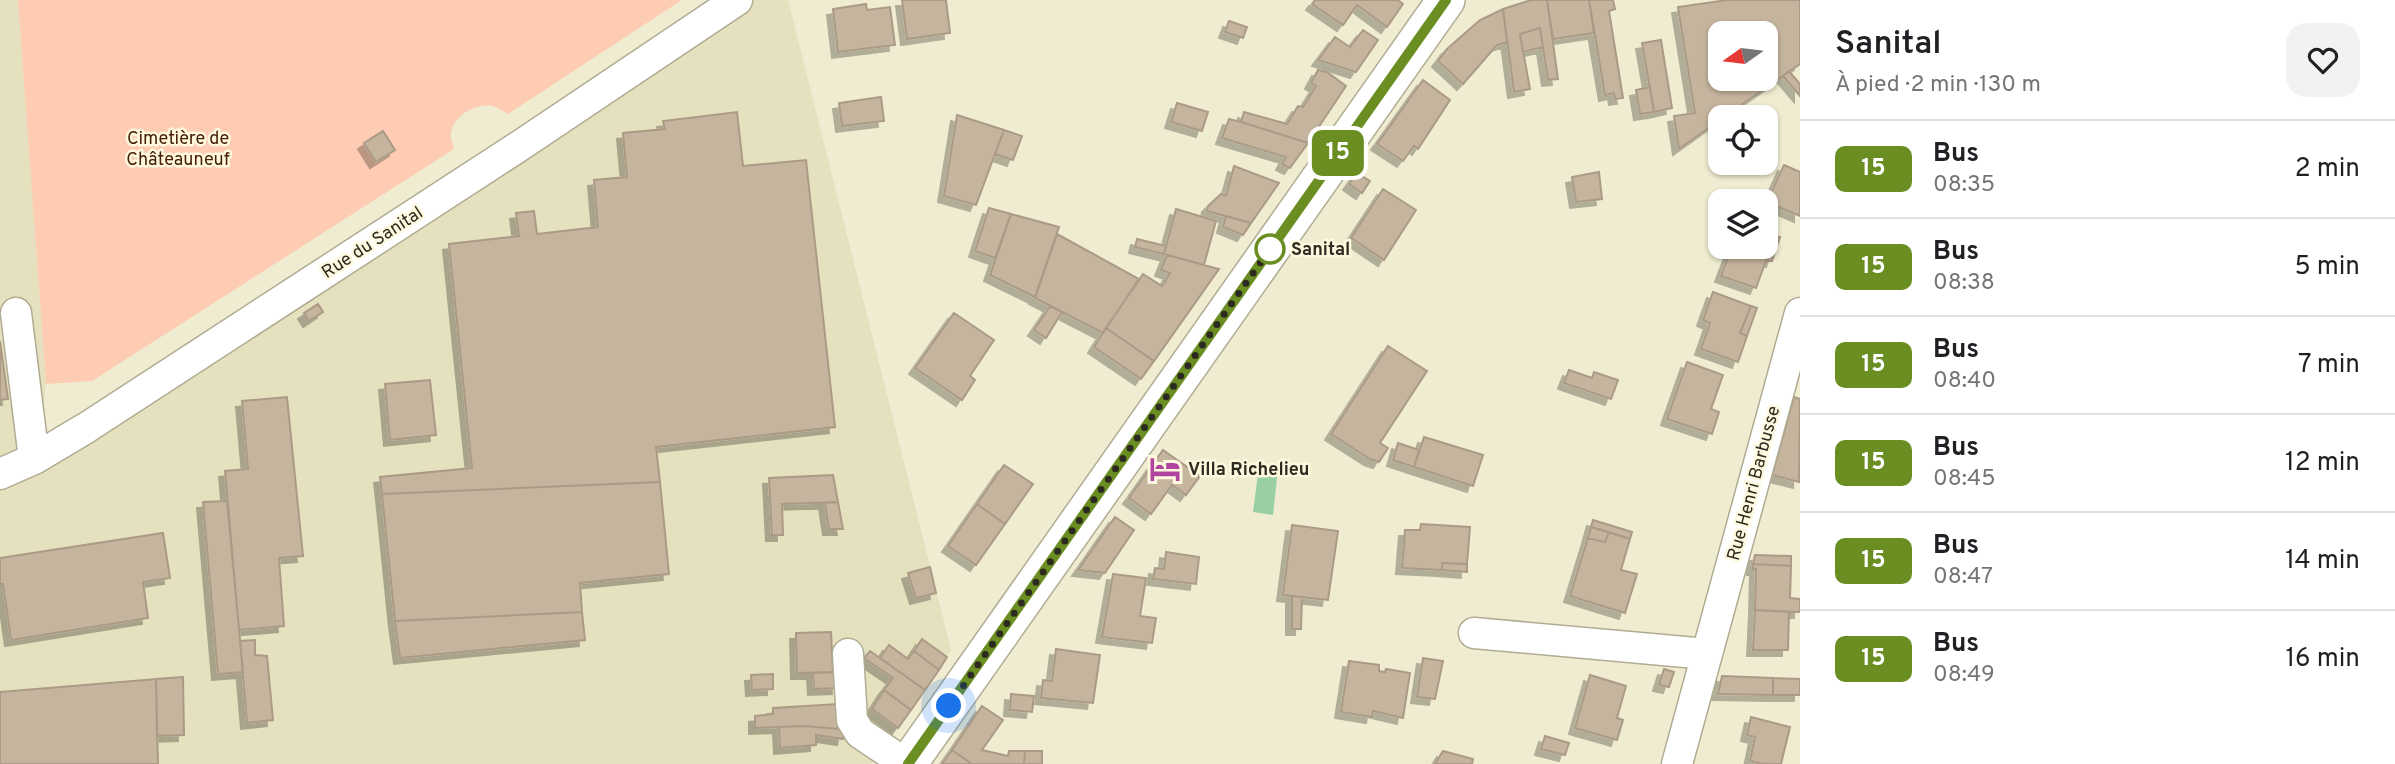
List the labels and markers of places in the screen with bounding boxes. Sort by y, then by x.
marker: Sanital [1255,234,1285,264]
place label: Sanital [1291,239,1350,262]
hotel icon: Villa Richelieu [1148,452,1182,486]
place label: Villa Richelieu [1188,459,1309,482]

